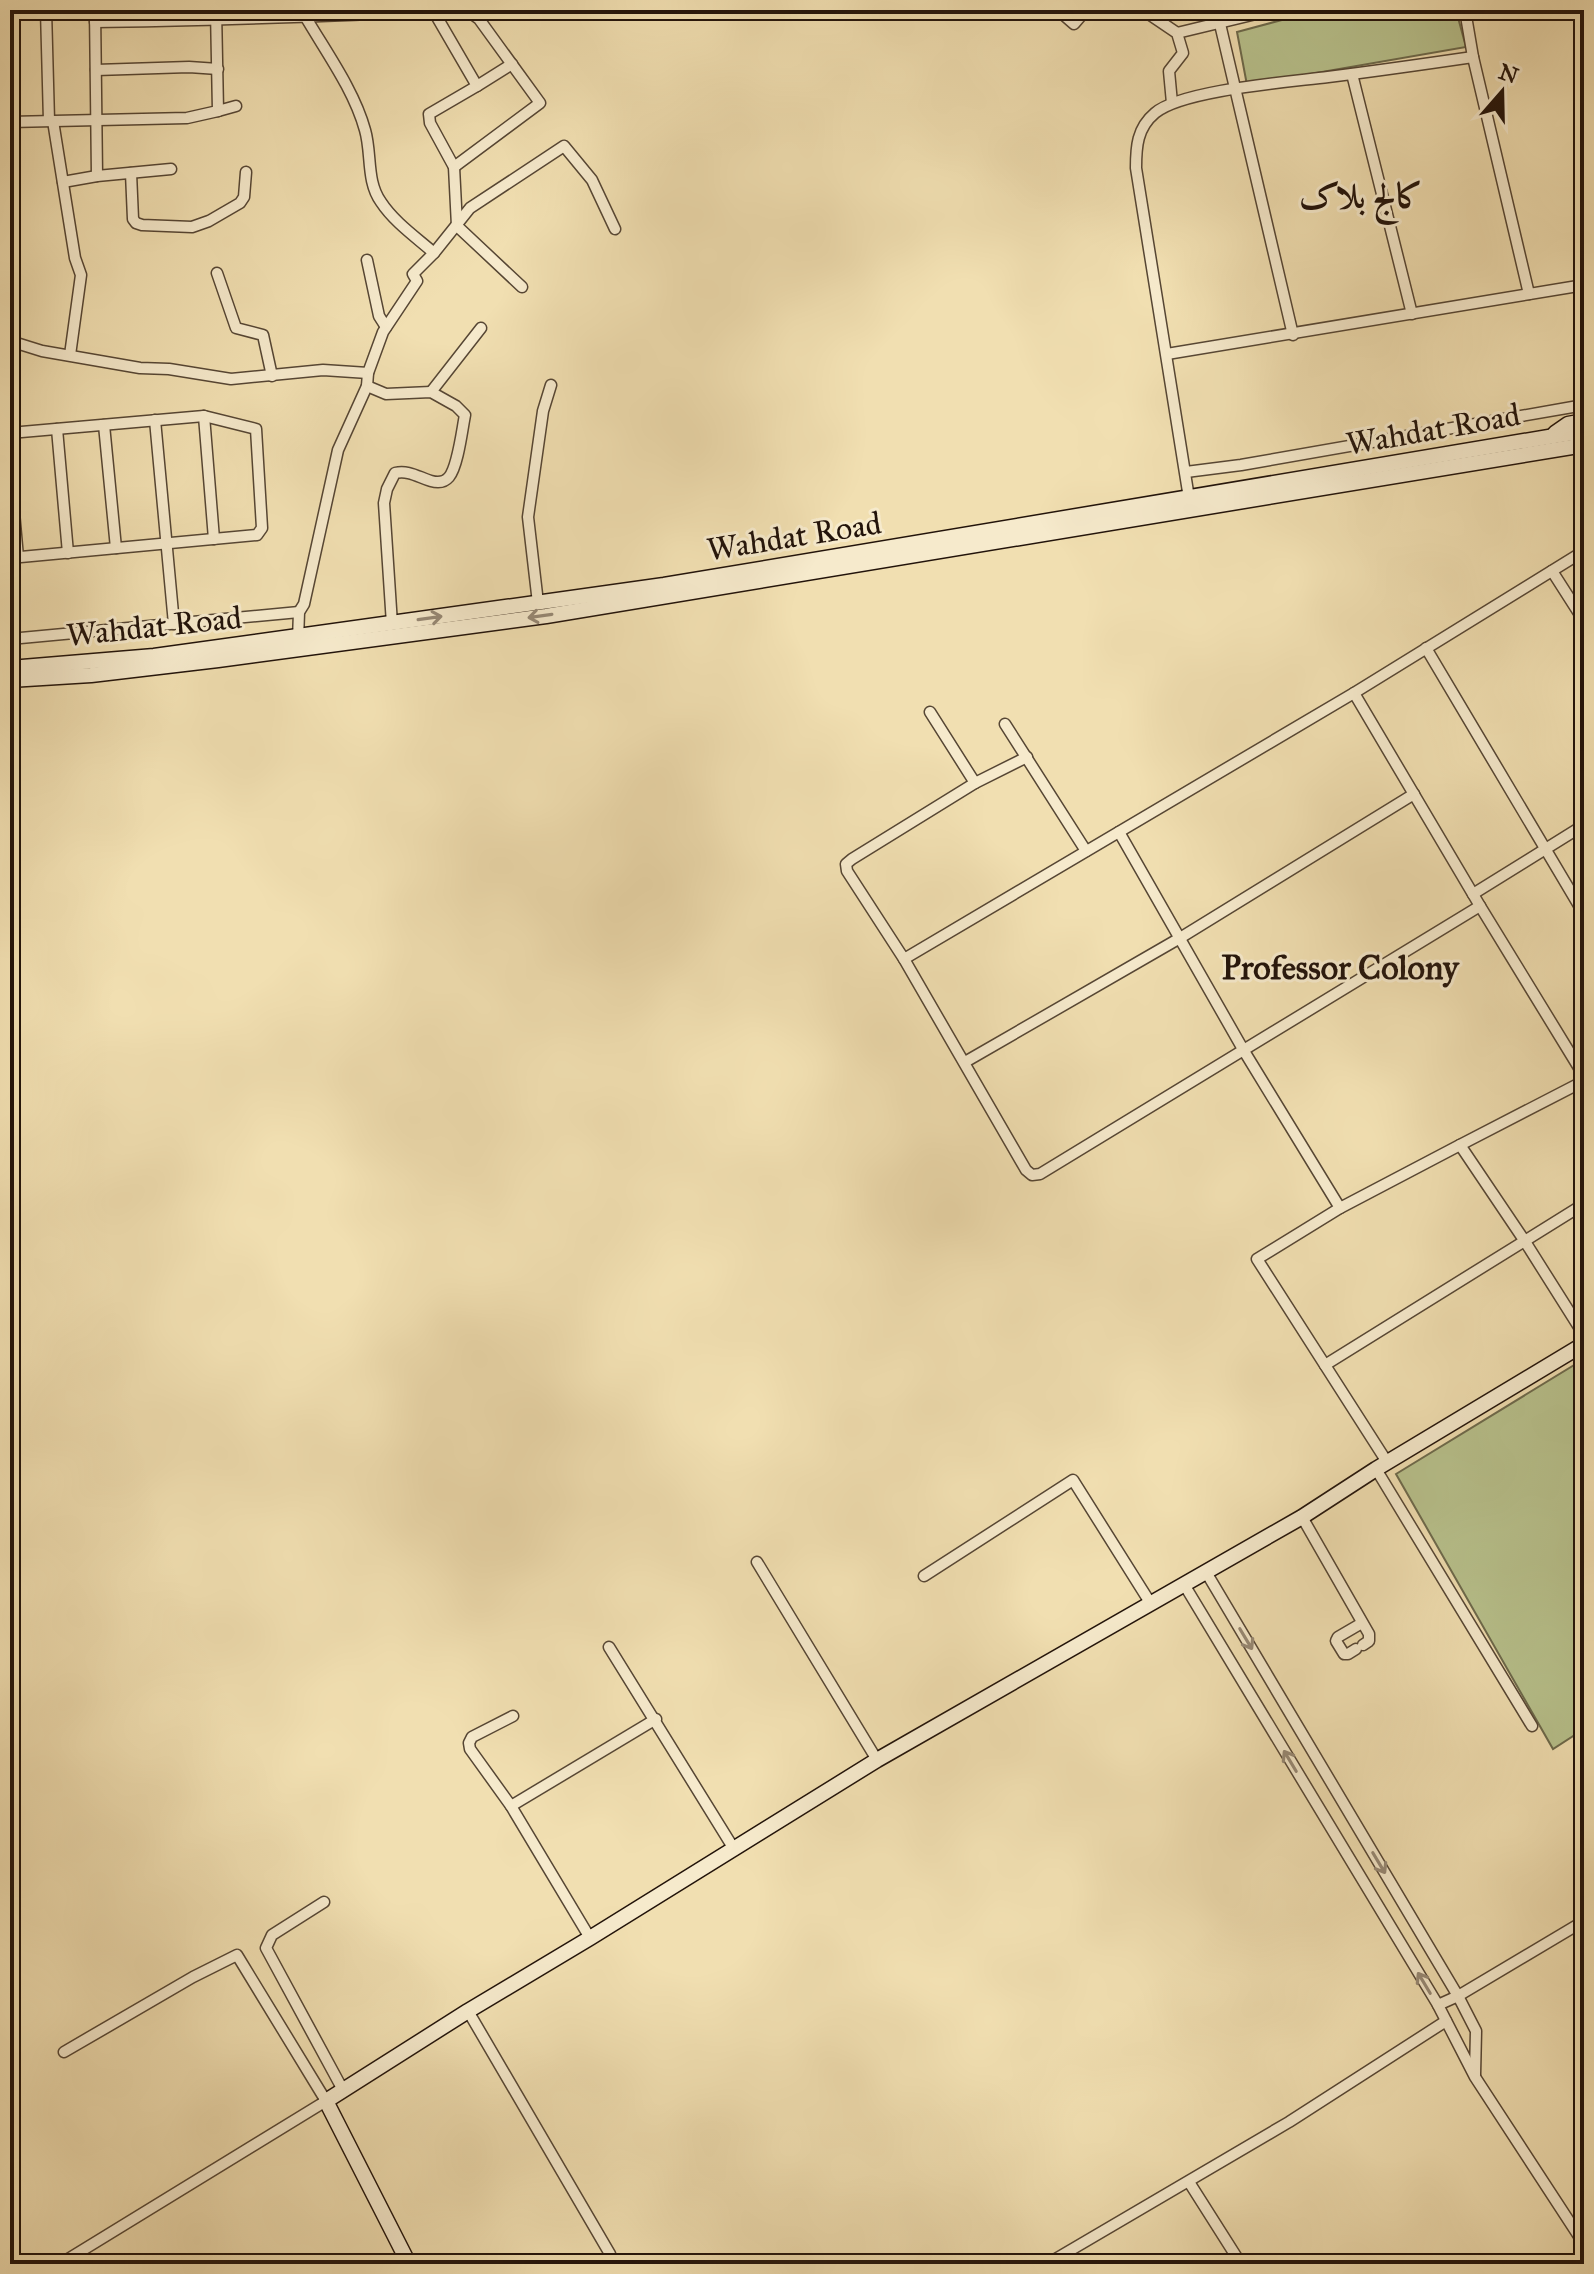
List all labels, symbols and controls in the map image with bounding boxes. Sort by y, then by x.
north arrow [1462,52,1542,132]
text: N [1495,58,1522,90]
district label: کالج بلاک [1299,175,1423,225]
street label: Wahdat Road [1343,395,1523,464]
street label: Wahdat Road [704,503,884,570]
street label: Wahdat Road [64,598,244,655]
one-way arrow [528,609,553,624]
one-way arrow [416,610,443,625]
district label: Professor Colony [1221,947,1460,988]
one-way arrow [1238,1627,1254,1650]
one-way arrow [1282,1750,1298,1773]
one-way arrow [1371,1851,1387,1874]
one-way arrow [1416,1972,1432,1995]

